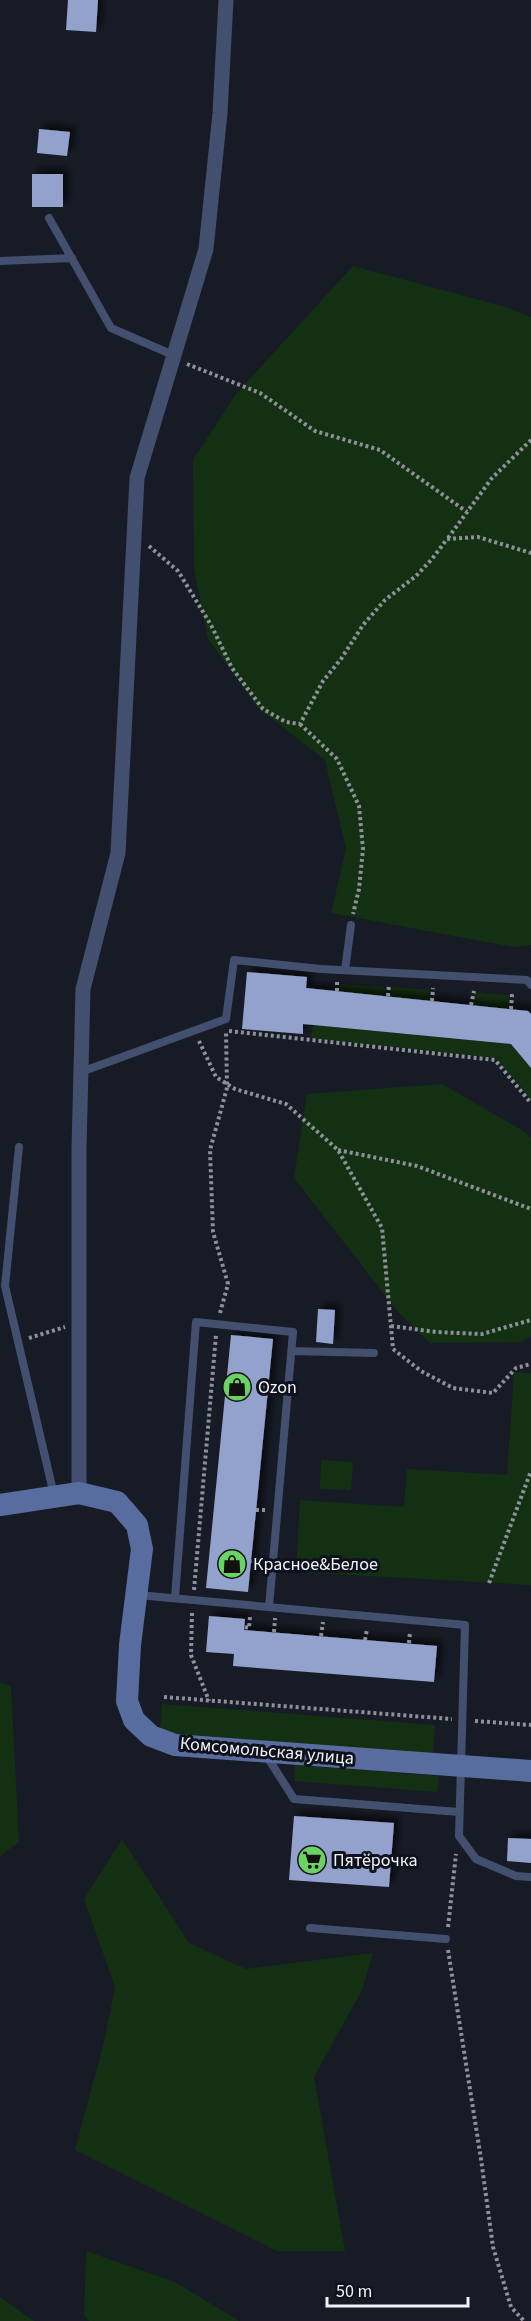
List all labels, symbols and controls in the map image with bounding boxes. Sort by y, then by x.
shop icon: Ozon [221,1371,253,1403]
place label: Ozon [258,1375,297,1400]
shop icon: Красное&Белое [216,1548,248,1580]
place label: Красное&Белое [253,1552,378,1577]
street label: Комсомольская улица [179,1731,355,1771]
supermarket icon: Пятёрочка [296,1844,328,1876]
place label: Пятёрочка [333,1848,418,1873]
scale bar [327,2270,468,2308]
text: 50 m [336,2279,372,2304]

